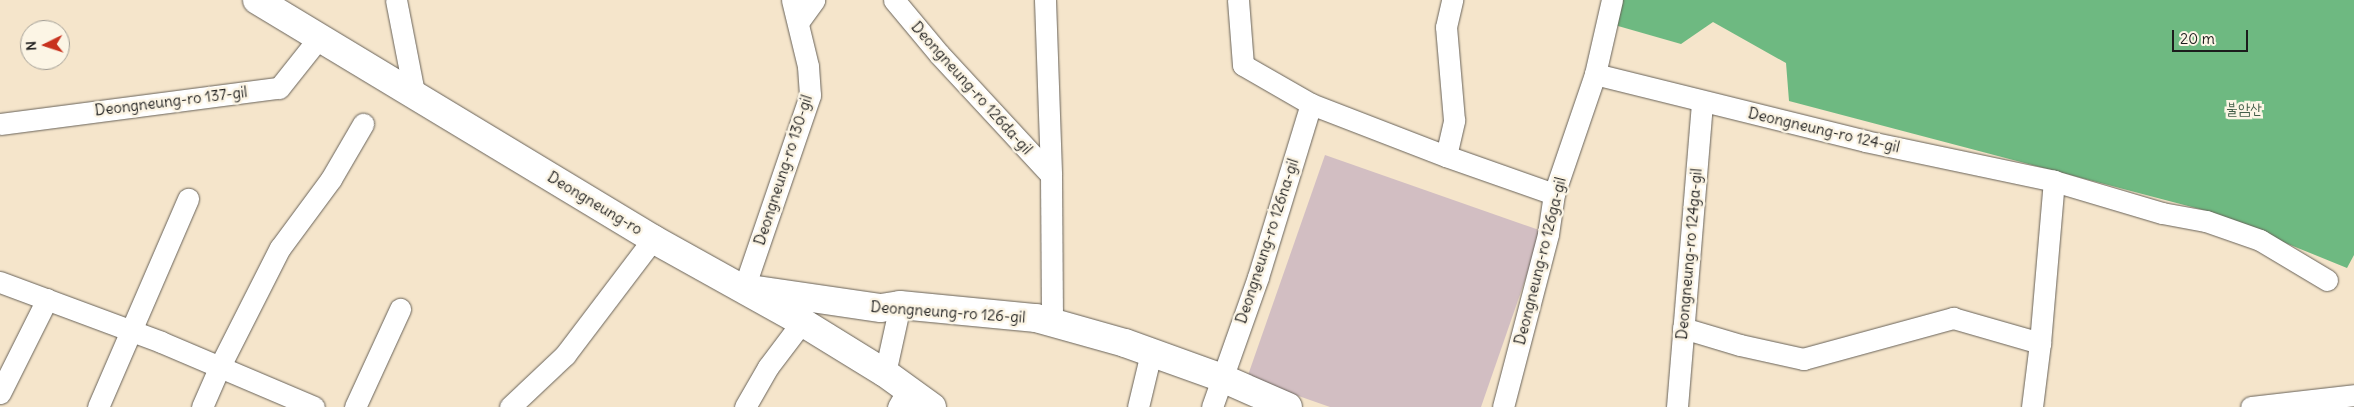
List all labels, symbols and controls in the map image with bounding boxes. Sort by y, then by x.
street label: Deongneung-ro 126da-gil [908,18,1036,158]
north arrow [20,20,70,70]
scale bar [2174,20,2250,52]
text: 20 m [2180,29,2215,48]
text: N [22,41,40,51]
street label: Deongneung-ro 137-gil [94,83,248,119]
street label: Deongneung-ro 130-gil [750,93,816,247]
park label: 불암산 [2226,100,2262,118]
street label: Deongneung-ro 124-gil [1746,104,1902,156]
street label: Deongneung-ro 126na-gil [1232,156,1302,326]
street label: Deongneung-ro [544,168,646,238]
street label: Deongneung-ro 124ga-gil [1673,168,1705,340]
street label: Deongneung-ro 126ga-gil [1510,175,1570,347]
street label: Deongneung-ro 126-gil [870,298,1026,326]

